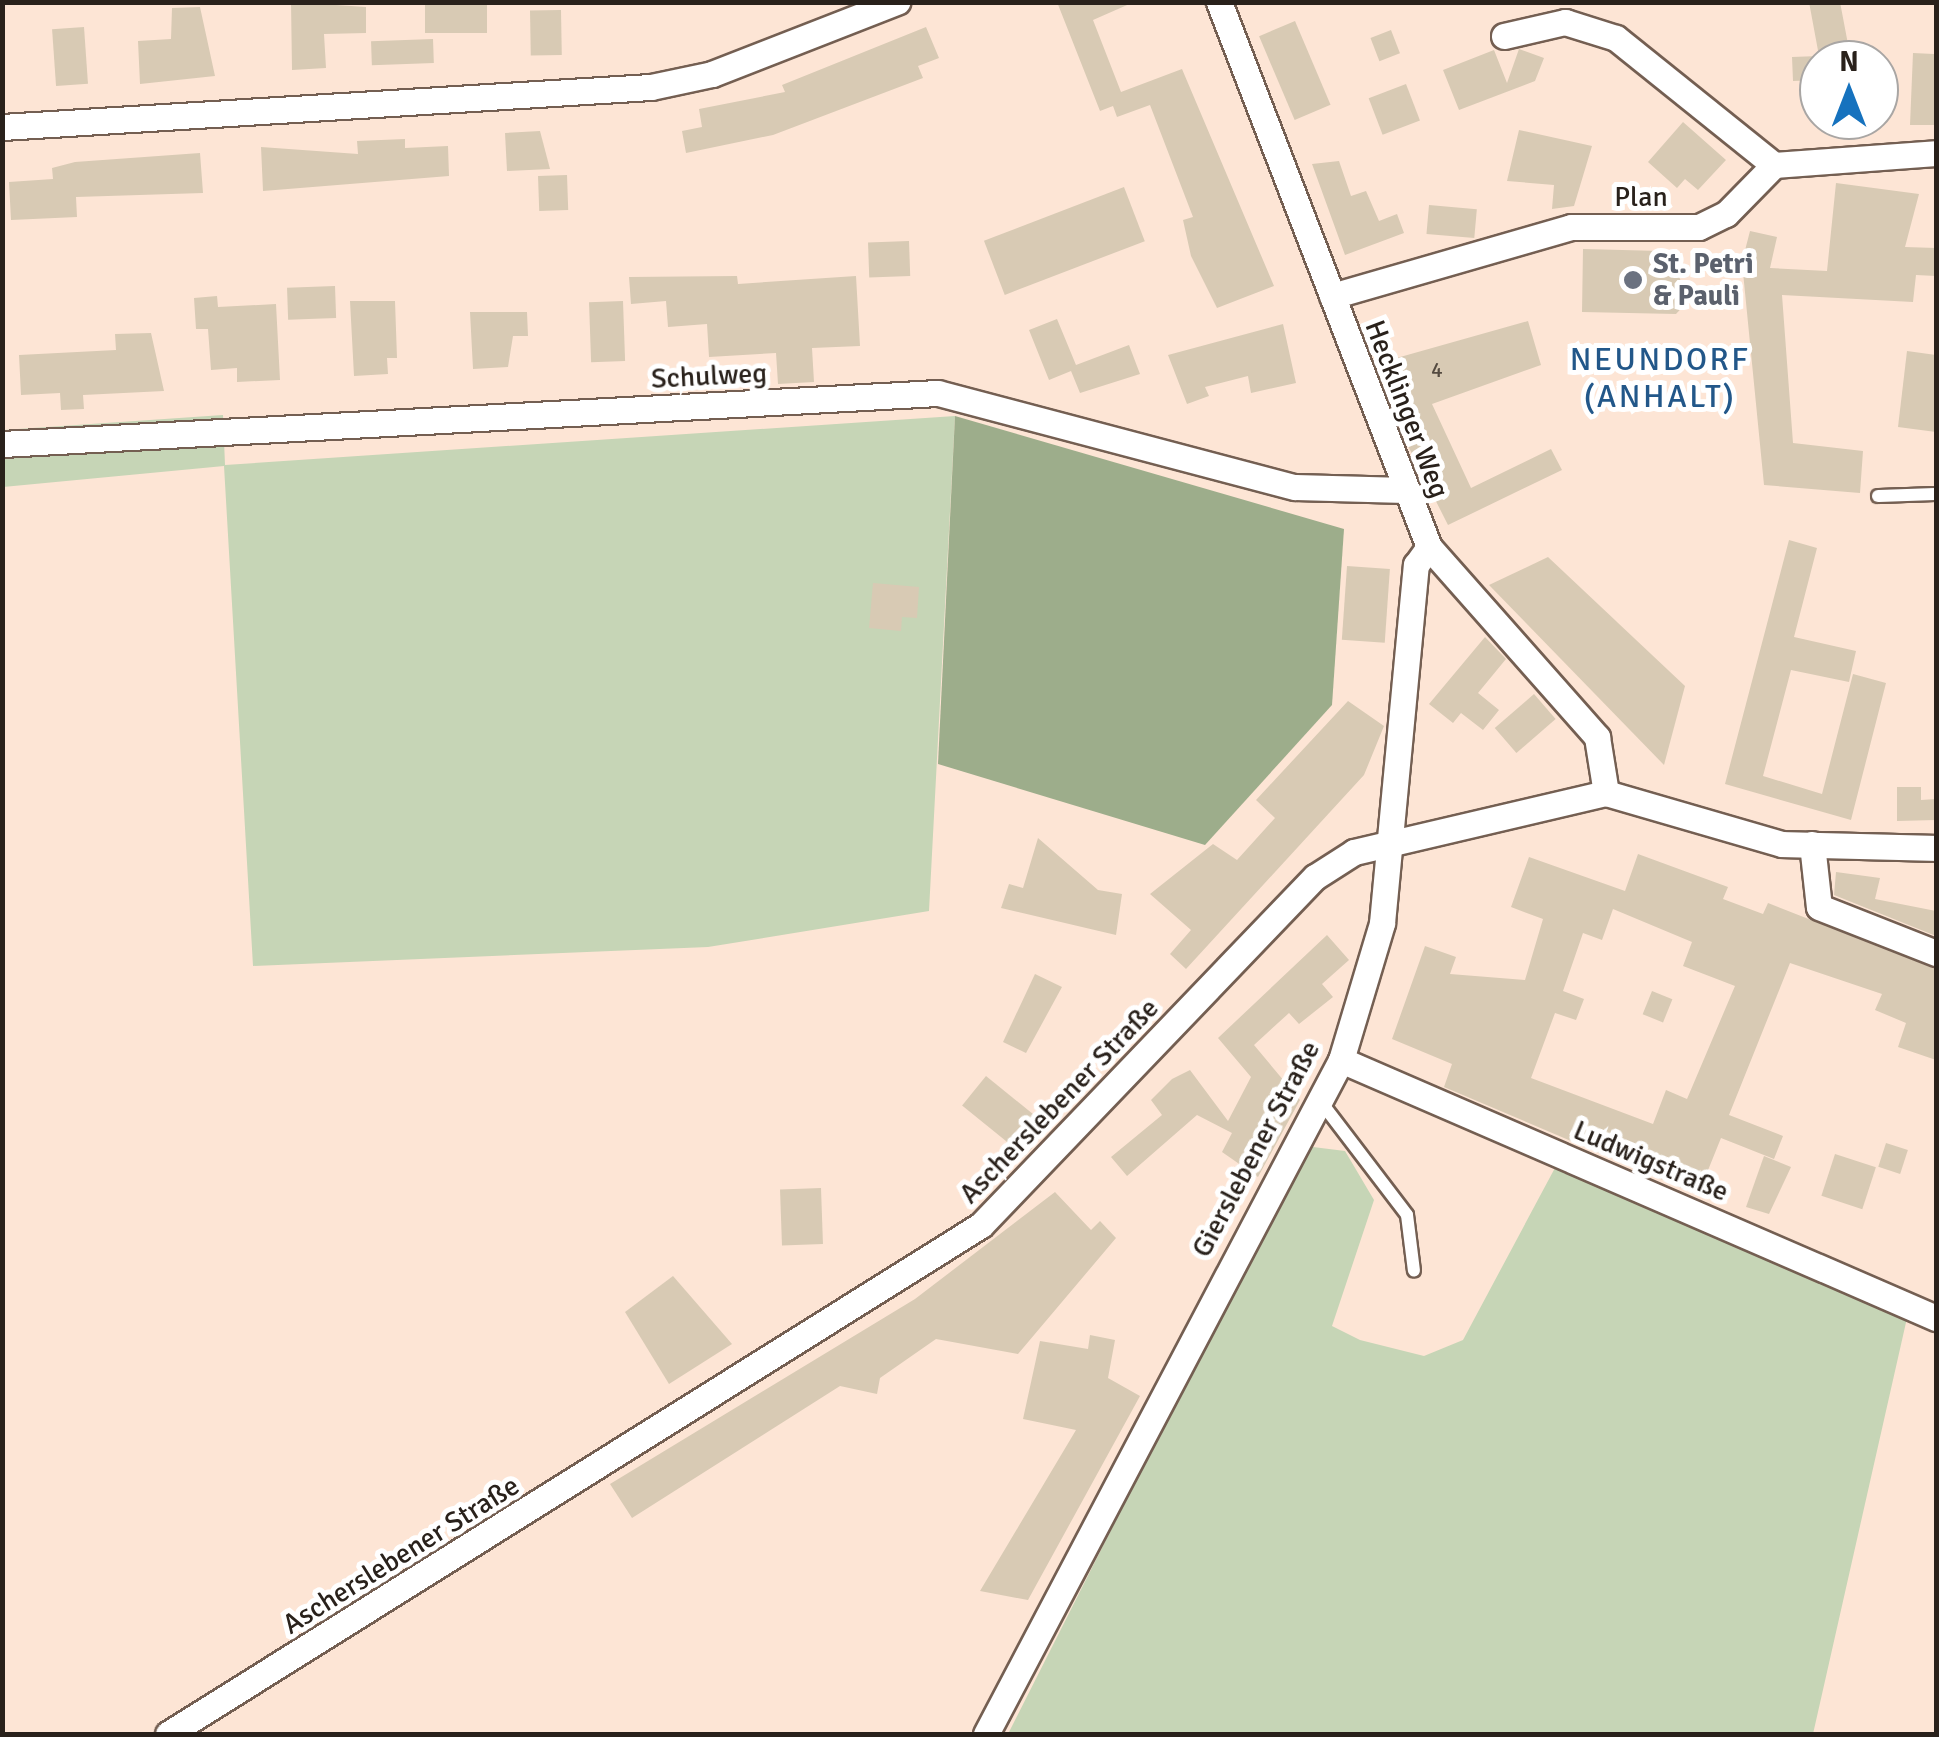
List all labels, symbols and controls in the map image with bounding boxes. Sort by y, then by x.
north arrow [1799,40,1899,140]
text: N [1839,45,1859,79]
street label: Plan [1614,180,1668,214]
place label: St. Petri & Pauli [1653,247,1754,313]
marker: St. Petri & Pauli [1622,269,1644,291]
street label: Hecklinger Weg [1358,315,1456,503]
district label: NEUNDORF (ANHALT) [1570,342,1750,417]
street label: Schulweg [650,356,768,396]
house number: 4 [1431,357,1443,383]
street label: Ascherslebener Straße [952,991,1166,1211]
street label: Gierslebener Straße [1185,1035,1327,1263]
street label: Ludwigstraße [1569,1113,1733,1209]
street label: Ascherslebener Straße [277,1469,525,1641]

